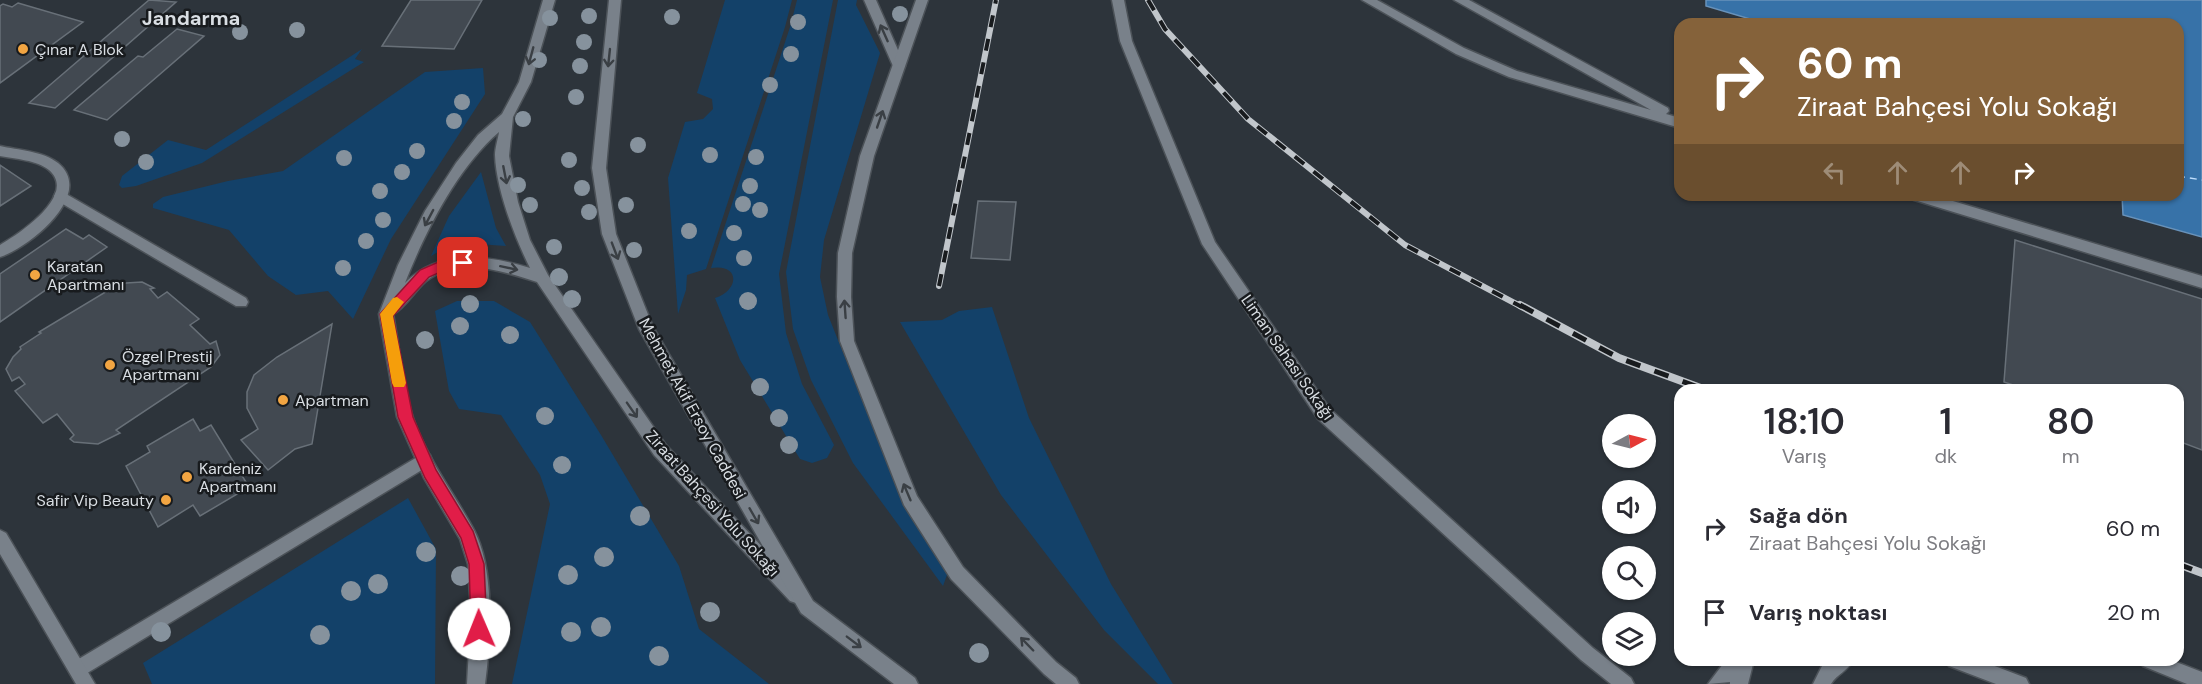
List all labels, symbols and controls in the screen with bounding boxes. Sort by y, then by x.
district label: Jandarma [142,5,240,31]
one-way arrow [877,25,889,43]
text: 60 m [1797,36,1903,91]
place label: Çınar A Blok [35,39,124,60]
marker: Çınar A Blok [16,42,30,56]
icon: right [1698,42,1776,120]
one-way arrow [525,46,537,65]
one-way arrow [603,48,614,68]
text: Ziraat Bahçesi Yolu Sokağı [1797,89,2117,124]
one-way arrow [876,110,887,129]
icon: left [1818,156,1851,189]
icon: ahead [1881,156,1914,189]
icon: ahead [1944,156,1977,189]
icon: right [2007,156,2040,189]
one-way arrow [500,165,511,184]
one-way arrow [423,209,435,226]
pin [437,237,488,288]
one-way arrow [611,241,622,260]
icon: arrive [446,246,479,279]
place label: Karatan Apartmanı [47,256,124,295]
one-way arrow [499,263,518,274]
marker: Karatan Apartmanı [28,268,42,282]
street label: Liman Sahası Sokağı [1237,291,1339,424]
one-way arrow [839,300,850,319]
street label: Mehmet Akif Ersoy Caddesi [634,314,751,502]
place label: Özgel Prestij Apartmanı [122,346,213,385]
marker: Özgel Prestij Apartmanı [103,358,117,372]
place label: Apartman [295,390,369,411]
marker: Apartman [276,393,290,407]
text: 18:10 [1764,398,1845,445]
text: 1 [1940,398,1952,445]
text: 80 [2047,398,2094,445]
one-way arrow [626,402,639,419]
north arrow [1602,414,1656,468]
map controls [1602,414,1656,666]
street label: Ziraat Bahçesi Yolu Sokağı [641,426,784,581]
text: Varış [1782,443,1827,469]
text: dk [1935,443,1957,469]
text: m [2062,443,2079,469]
place label: Kardeniz Apartmanı [199,458,276,497]
marker: Kardeniz Apartmanı [180,470,194,484]
button: sound [1602,480,1656,534]
one-way arrow [901,484,912,502]
place label: Safir Vip Beauty [37,490,154,511]
marker: Safir Vip Beauty [159,493,173,507]
text: Sağa dön [1749,501,1848,530]
one-way arrow [748,507,760,524]
icon: right [1698,512,1731,545]
text: 60 m [2106,514,2160,543]
text: Ziraat Bahçesi Yolu Sokağı [1749,530,1986,556]
button: search [1602,546,1656,600]
icon: arrive [1698,596,1731,629]
position arrow [447,597,511,661]
text: Varış noktası [1749,598,1887,627]
text: 20 m [2107,598,2160,627]
button: layers [1602,612,1656,666]
one-way arrow [845,636,861,649]
one-way arrow [1021,637,1035,652]

